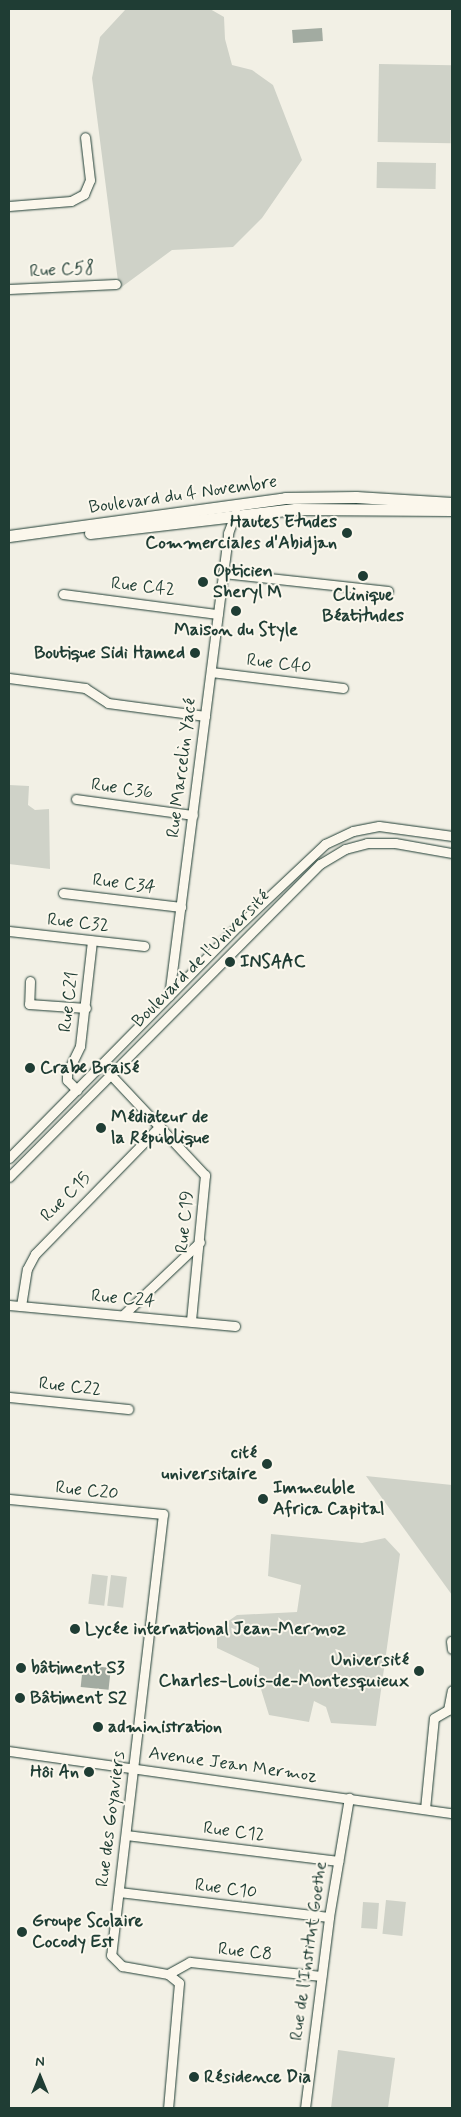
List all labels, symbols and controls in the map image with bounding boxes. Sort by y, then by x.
street label: Rue C58 [29,258,95,282]
street label: Boulevard du 4 Novembre [88,471,278,519]
place label: Hautes Etudes Commerciales d'Abidjan [146,512,337,554]
marker: Hautes Etudes Commerciales d'Abidjan [341,527,353,539]
place label: Opticien Sheryl M [213,561,283,604]
marker: Clinique Béatitudes [356,569,370,583]
street label: Rue C42 [110,573,176,601]
marker: Opticien Sheryl M [197,576,209,588]
place label: Clinique Béatitudes [322,585,404,628]
marker: Maison du Style [230,605,242,617]
place label: Maison du Style [175,619,297,641]
place label: Boutique Sidi Hamed [30,642,185,664]
marker: Boutique Sidi Hamed [189,647,201,659]
street label: Rue C40 [245,649,313,679]
street label: Rue Marcelin Yacé [163,697,201,839]
street label: Rue C36 [90,774,154,804]
street label: Rue C34 [91,869,157,899]
street label: Boulevard de l'Université [128,886,274,1032]
street label: Rue C32 [46,909,110,937]
place label: INSAAC [240,951,305,973]
marker: INSAAC [224,956,236,968]
street label: Rue C21 [55,970,83,1034]
place label: Crabe Braisé [40,1057,139,1079]
marker: Crabe Braisé [24,1062,36,1074]
place label: Médiateur de la République [111,1107,210,1150]
marker: Médiateur de la République [95,1122,107,1134]
street label: Rue C15 [36,1167,96,1227]
street label: Rue C19 [171,1190,199,1254]
street label: Rue C24 [90,1285,156,1313]
street label: Rue C22 [38,1373,102,1401]
place label: cité universitaire [161,1443,257,1486]
marker: cité universitaire [261,1458,273,1470]
street label: Rue C20 [54,1477,120,1505]
place label: Immeuble Africa Capital [273,1478,384,1520]
marker: Immeuble Africa Capital [257,1493,269,1505]
place label: Lycée international Jean-Mermoz [85,1618,349,1640]
marker: Lycée international Jean-Mermoz [69,1623,81,1635]
place label: Université Charles-Louis-de-Montesquieux [158,1650,409,1692]
place label: bâtiment S3 [31,1657,125,1679]
marker: bâtiment S3 [15,1662,27,1674]
marker: Université Charles-Louis-de-Montesquieux [413,1665,425,1677]
place label: Bâtiment S2 [30,1687,127,1709]
marker: Bâtiment S2 [14,1692,26,1704]
place label: administration [108,1716,222,1738]
marker: administration [92,1721,104,1733]
street label: Avenue Jean Mermoz [146,1742,320,1788]
street label: Rue des Goyaviers [92,1751,130,1887]
place label: Hôi An [30,1761,79,1783]
marker: Hôi An [83,1766,95,1778]
street label: Rue C12 [202,1818,266,1846]
street label: Rue de l'Institut Goethe [286,1860,332,2042]
street label: Rue C10 [194,1874,258,1904]
place label: Groupe Scolaire Cocody Est [32,1911,145,1954]
marker: Groupe Scolaire Cocody Est [16,1926,28,1938]
street label: Rue C8 [217,1938,273,1966]
north arrow [15,2052,65,2102]
text: N [35,2053,45,2071]
place label: Résidence Dia [204,2066,312,2088]
marker: Résidence Dia [188,2071,200,2083]

